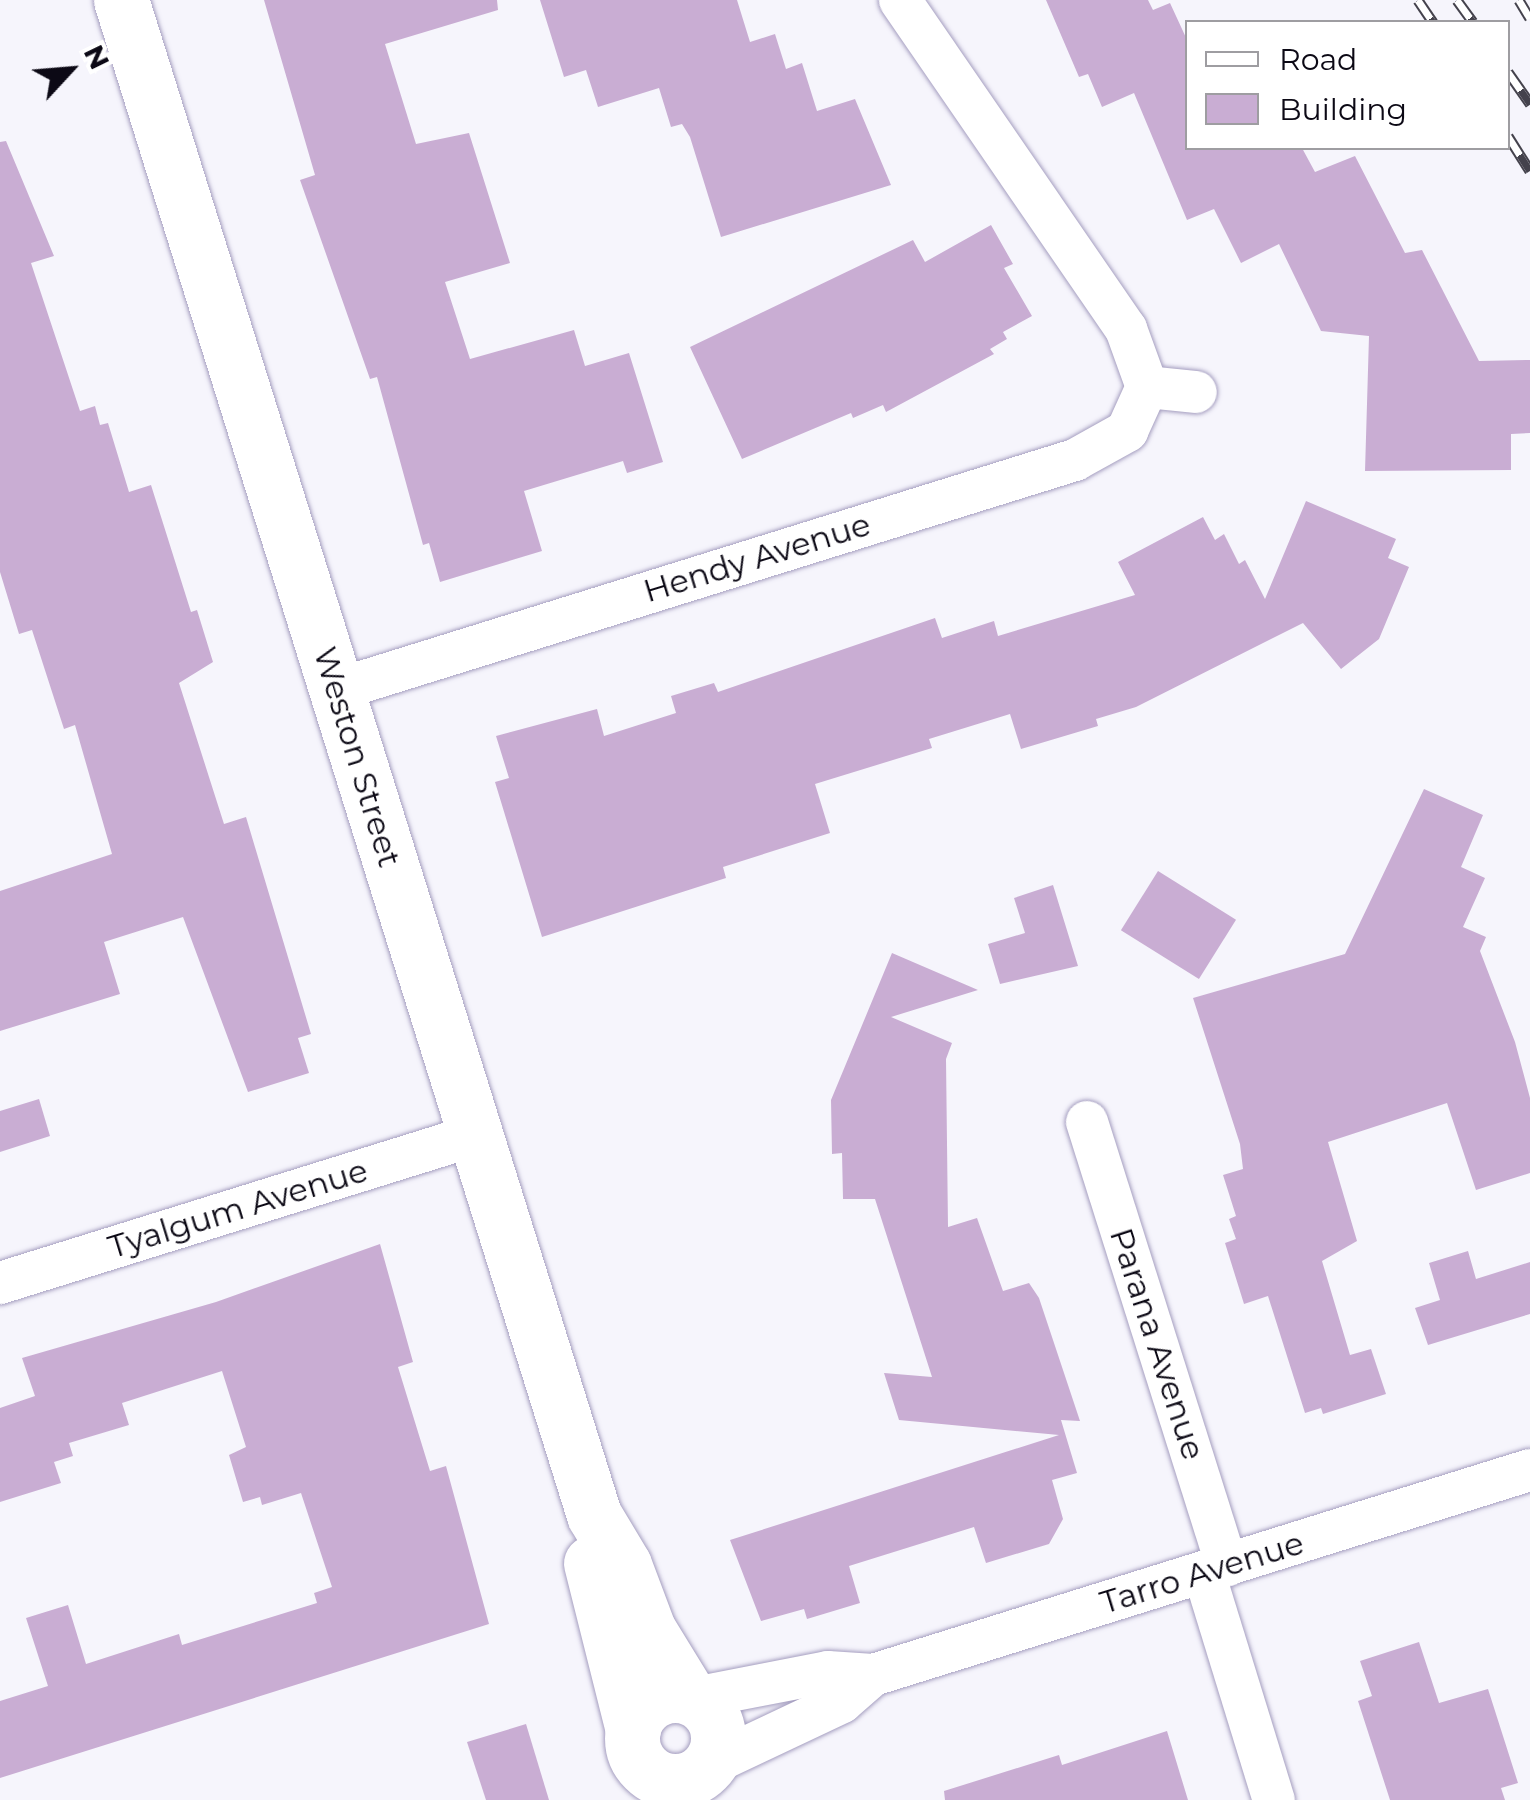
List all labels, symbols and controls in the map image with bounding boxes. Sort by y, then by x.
north arrow [20,20,120,120]
legend [1185,20,1510,150]
text: N [77,39,117,74]
text: Road [1279,41,1357,78]
text: Building [1279,91,1407,128]
street label: Hendy Avenue [639,505,875,611]
street label: Weston Street [305,642,409,872]
street label: Tyalgum Avenue [104,1151,372,1267]
street label: Parana Avenue [1101,1223,1213,1465]
street label: Tarro Avenue [1096,1524,1308,1622]

